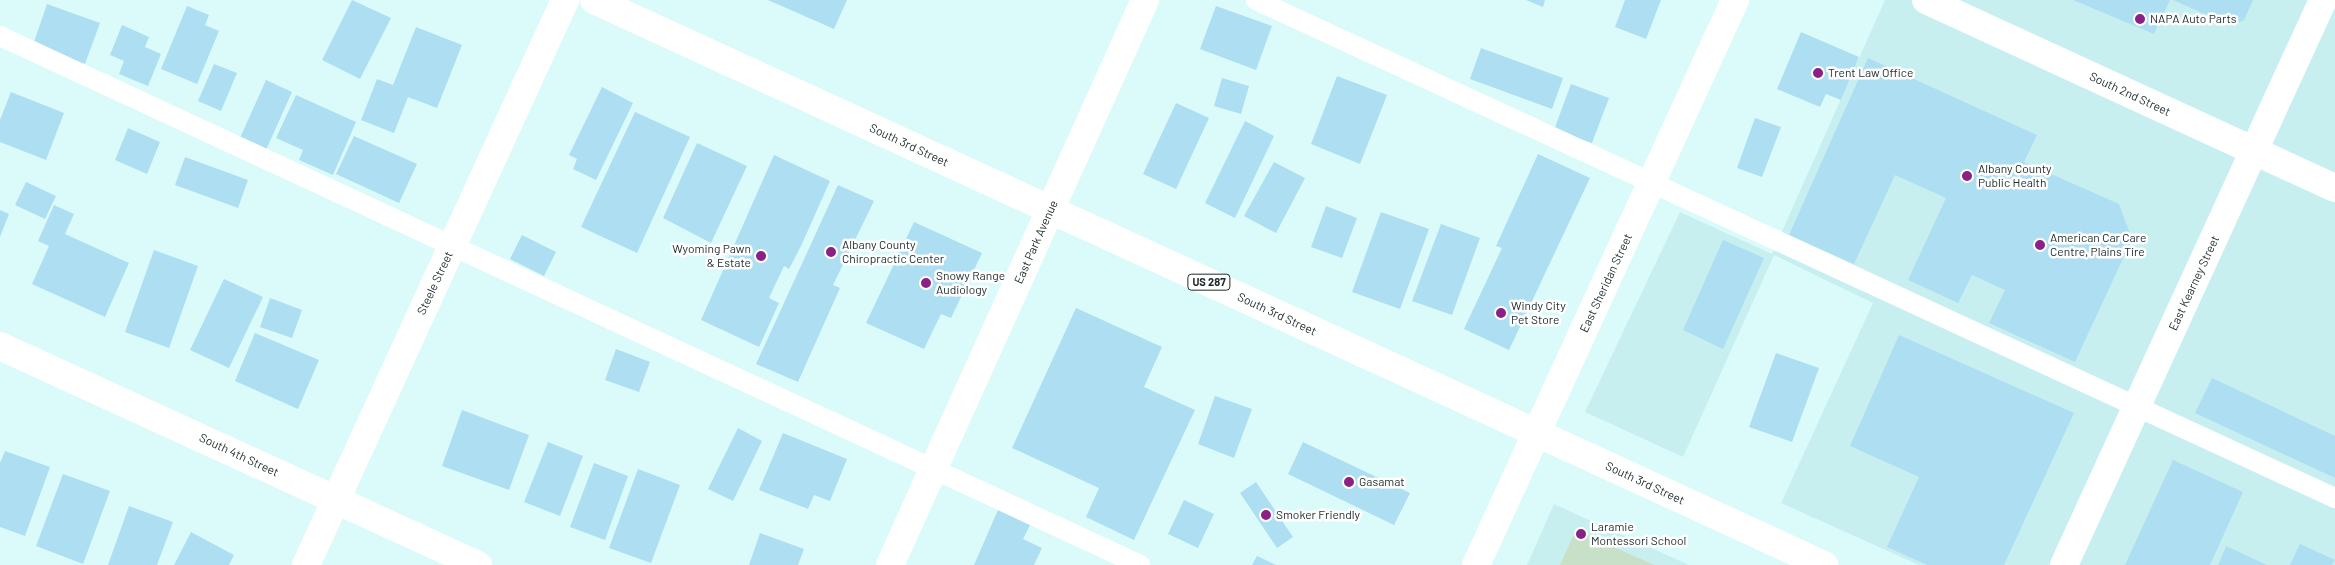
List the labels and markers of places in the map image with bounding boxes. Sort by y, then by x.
place label: NAPA Auto Parts [2150,12,2237,26]
marker: NAPA Auto Parts [2134,13,2146,25]
place label: Trent Law Office [1828,66,1913,80]
marker: Trent Law Office [1812,67,1824,79]
place label: Albany County Public Health [1978,162,2052,190]
marker: Albany County Public Health [1960,169,1974,183]
place label: American Car Care Centre, Plains Tire [2050,231,2146,259]
place label: Albany County Chiropractic Center [842,238,944,266]
marker: American Car Care Centre, Plains Tire [2034,239,2046,251]
place label: Wyoming Pawn & Estate [672,242,751,270]
marker: Albany County Chiropractic Center [824,245,838,259]
marker: Wyoming Pawn & Estate [755,250,767,262]
place label: Snowy Range Audiology [936,269,1005,297]
marker: Snowy Range Audiology [920,277,932,289]
place label: Windy City Pet Store [1511,299,1566,327]
marker: Windy City Pet Store [1495,307,1507,319]
place label: Gasamat [1359,475,1405,489]
marker: Gasamat [1343,476,1355,488]
place label: Smoker Friendly [1276,508,1360,522]
marker: Smoker Friendly [1260,509,1272,521]
place label: Laramie Montessori School [1591,520,1686,548]
marker: Laramie Montessori School [1575,528,1587,540]

